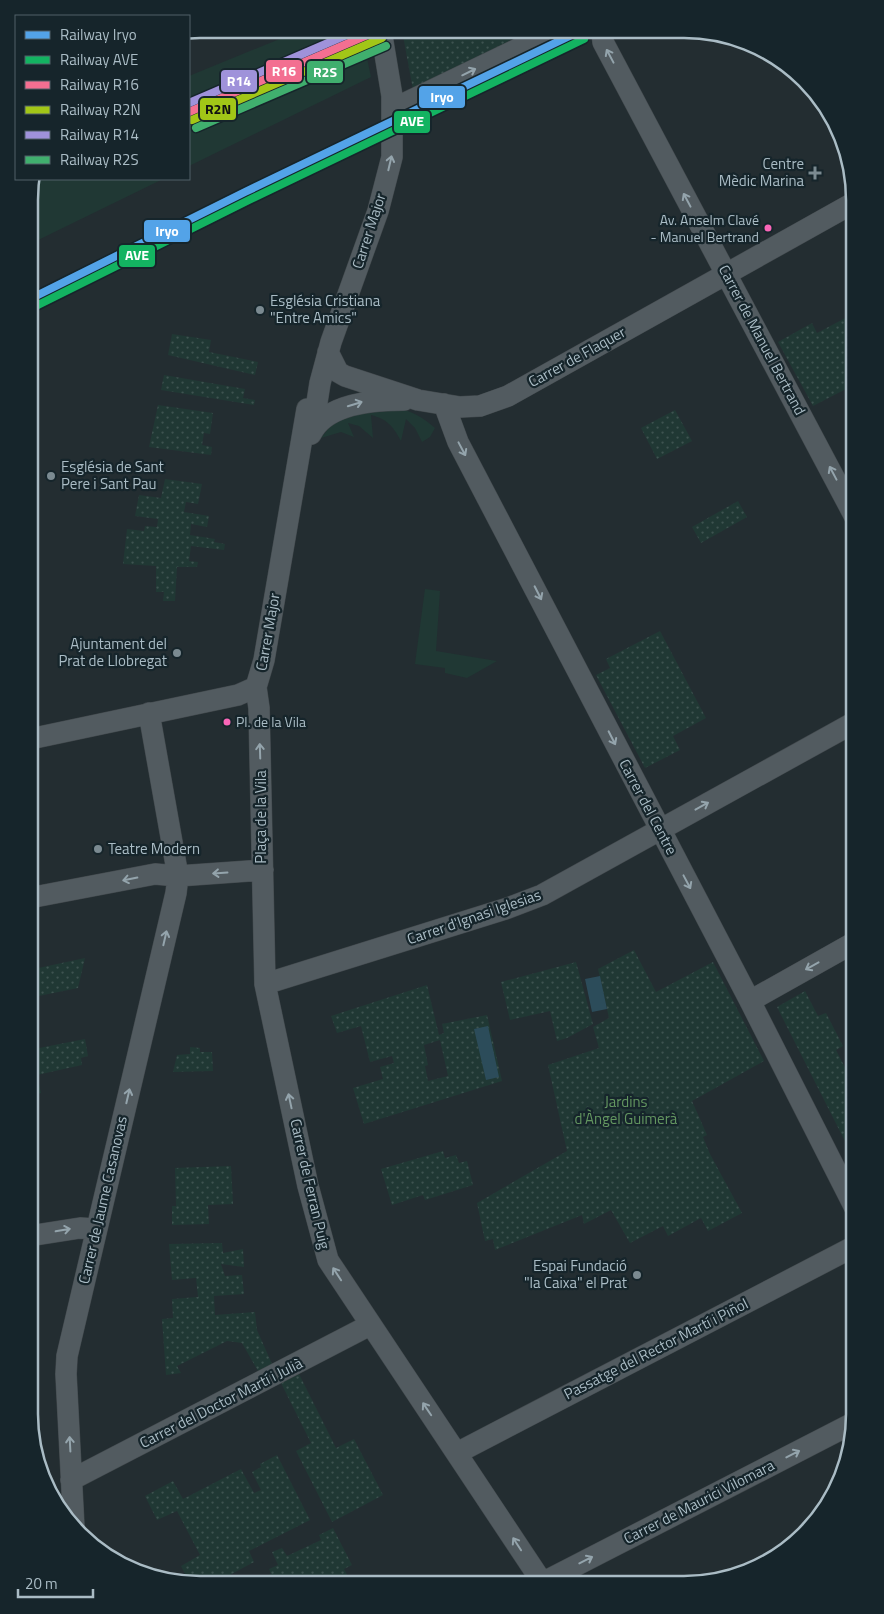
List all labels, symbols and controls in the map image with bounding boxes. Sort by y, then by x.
legend [15,15,190,180]
text: Railway Iryo [60,23,137,46]
text: Railway AVE [60,48,138,71]
one-way arrow [605,49,615,64]
line badge: R16 [265,59,303,83]
text: R16 [272,60,296,81]
line badge: R2S [306,60,344,84]
text: R2S [313,61,337,82]
one-way arrow [461,67,476,77]
line badge: R14 [220,69,258,93]
text: R14 [227,70,251,91]
text: Railway R16 [60,73,139,96]
line badge: Iryo [418,85,466,109]
text: Iryo [430,86,454,107]
line badge: R2N [199,97,237,121]
text: Railway R2N [60,98,141,121]
text: R2N [205,98,231,119]
line badge: AVE [393,110,431,134]
text: AVE [400,110,424,131]
text: Railway R14 [60,123,139,146]
text: Railway R2S [60,148,139,171]
place label: Centre Mèdic Marina [719,152,804,192]
one-way arrow [386,156,395,172]
marker: Centre Mèdic Marina [808,166,822,180]
street label: Carrer Major [345,190,392,272]
one-way arrow [682,192,692,207]
place label: Av. Anselm Clavé - Manuel Bertrand [650,209,759,247]
line badge: Iryo [143,219,191,243]
text: Iryo [155,220,179,241]
marker: Av. Anselm Clavé - Manuel Bertrand [763,223,773,233]
line badge: AVE [118,244,156,268]
text: AVE [125,244,149,265]
street label: Carrer de Manuel Bertrand [713,261,812,419]
place label: Església Cristiana "Entre Amics" [270,289,381,329]
marker: Església Cristiana "Entre Amics" [254,304,266,316]
street label: Carrer de Flaquer [524,320,630,393]
one-way arrow [347,399,363,409]
one-way arrow [458,442,468,456]
place label: Església de Sant Pere i Sant Pau [61,455,164,495]
one-way arrow [828,466,838,481]
marker: Església de Sant Pere i Sant Pau [45,470,57,482]
one-way arrow [533,586,543,601]
street label: Carrer Major [249,591,286,673]
place label: Ajuntament del Prat de Llobregat [58,632,168,672]
marker: Ajuntament del Prat de Llobregat [171,647,183,659]
place label: Pl. de la Vila [236,711,306,732]
marker: Pl. de la Vila [222,717,232,727]
one-way arrow [608,730,617,745]
one-way arrow [256,743,265,759]
street label: Carrer del Centre [613,755,683,859]
street label: Plaça de la Vila [249,770,272,864]
one-way arrow [695,801,710,811]
place label: Teatre Modern [108,837,200,860]
marker: Teatre Modern [92,843,104,855]
one-way arrow [213,868,229,878]
one-way arrow [683,874,693,889]
one-way arrow [122,875,138,884]
street label: Carrer d'Ignasi Iglesias [404,883,544,950]
one-way arrow [161,931,170,947]
one-way arrow [805,961,820,971]
one-way arrow [124,1089,133,1105]
park label: Jardins d'Àngel Guimerà [575,1090,678,1130]
one-way arrow [285,1093,294,1109]
street label: Carrer de Jaume Casanovas [72,1114,133,1286]
street label: Carrer de Ferran Puig [284,1116,337,1252]
one-way arrow [54,1225,70,1235]
place label: Espai Fundació "la Caixa" el Prat [524,1254,628,1294]
one-way arrow [332,1267,342,1281]
marker: Espai Fundació "la Caixa" el Prat [631,1269,643,1281]
street label: Passatge del Rector Martí i Piñol [560,1292,752,1405]
street label: Carrer del Doctor Martí i Julià [135,1351,307,1454]
one-way arrow [422,1402,432,1416]
one-way arrow [65,1437,74,1453]
one-way arrow [785,1449,800,1458]
street label: Carrer de Maurici Vilomara [619,1453,779,1550]
one-way arrow [512,1538,522,1552]
one-way arrow [578,1555,593,1564]
scale bar [18,1566,92,1598]
text: 20 m [25,1572,58,1595]

